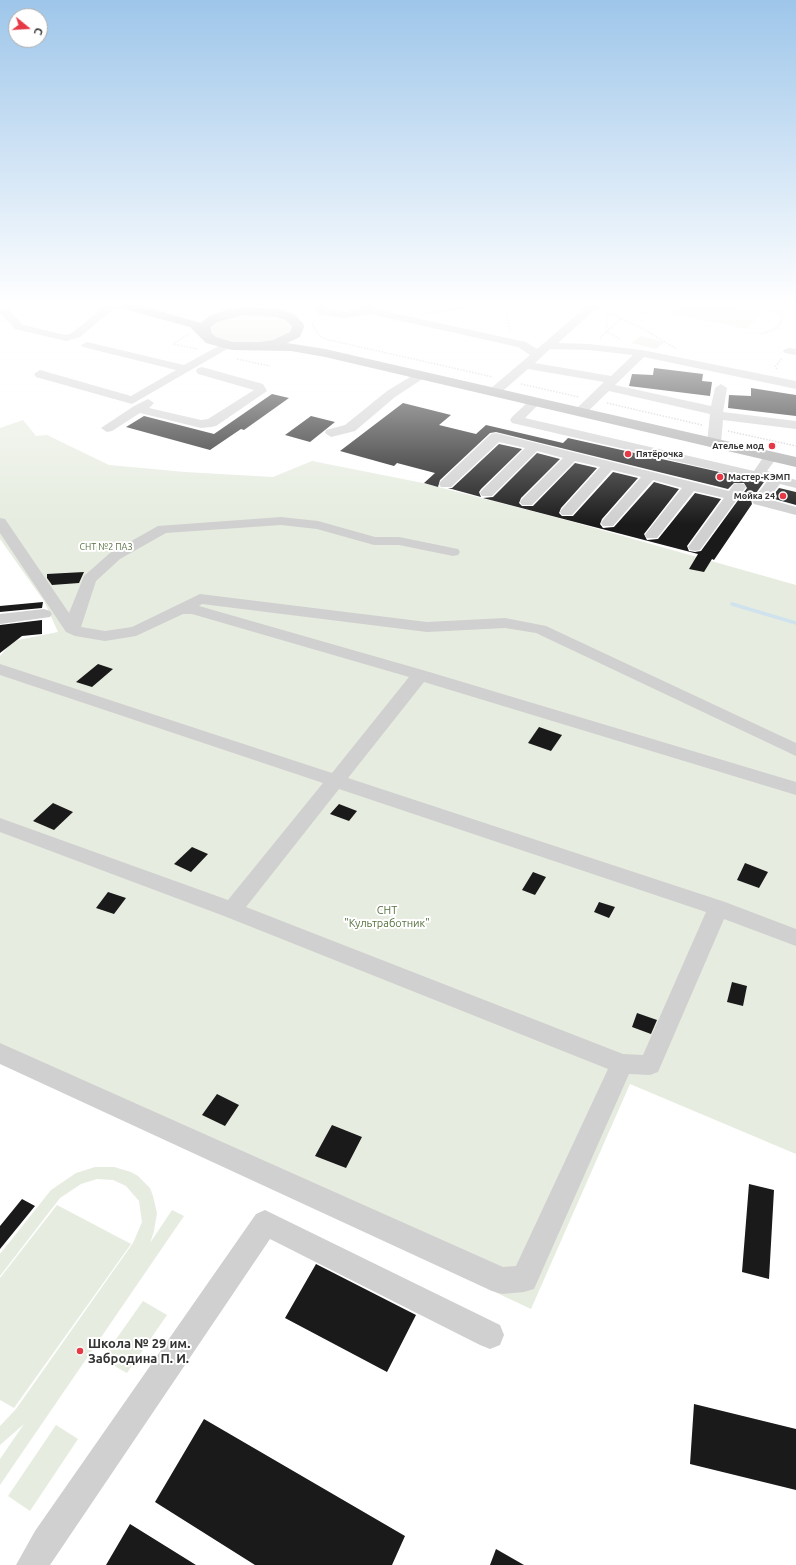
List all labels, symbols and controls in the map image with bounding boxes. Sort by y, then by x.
north arrow [8,8,48,48]
text: С [32,26,45,37]
place label: Ателье мод [712,441,764,451]
marker: Ателье мод [767,441,777,451]
marker: Пятёрочка [623,449,633,459]
place label: Пятёрочка [636,449,683,459]
marker: Мастер-КЭМП [715,472,725,482]
place label: Мастер-КЭМП [728,472,790,482]
place label: Мойка 24 [734,491,775,501]
marker: Мойка 24 [778,491,788,501]
park label: СНТ №2 ПАЗ [79,542,133,552]
park label: СНТ "Культработник" [344,903,430,929]
place label: Школа № 29 им. Забродина П. И. [88,1336,190,1367]
marker: Школа № 29 им. Забродина П. И. [75,1346,85,1356]

